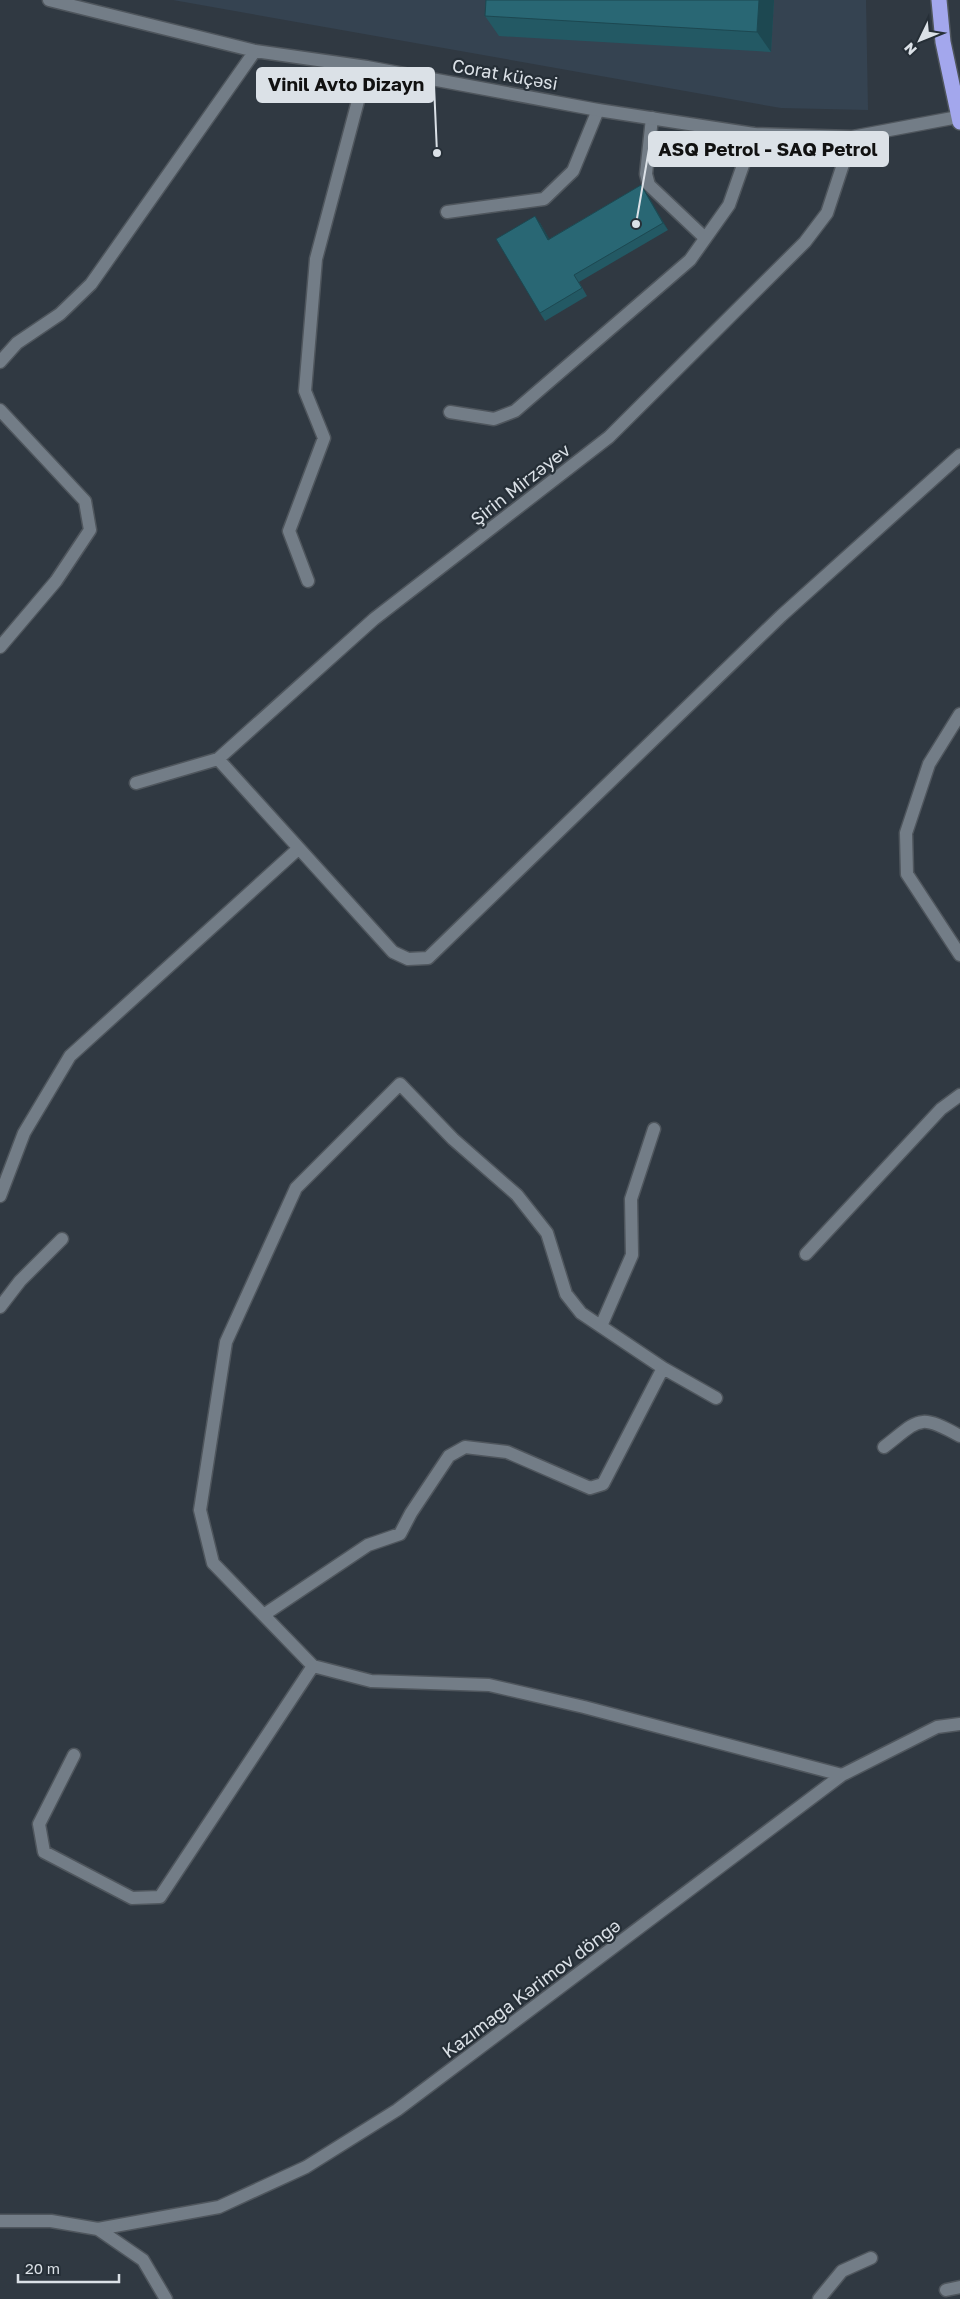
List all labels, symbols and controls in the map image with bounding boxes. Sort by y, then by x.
north arrow [895,15,945,65]
text: N [900,40,920,59]
street label: Corat küçəsi [450,54,560,94]
callout: Vinil Avto Dizayn [257,68,434,102]
text: Vinil Avto Dizayn [268,72,424,95]
callout: ASQ Petrol - SAQ Petrol [649,132,888,166]
text: ASQ Petrol - SAQ Petrol [658,137,878,160]
street label: Şirin Mirzəyev [466,438,574,530]
street label: Kazımağa Kərimov döngə [438,1914,624,2062]
scale bar [18,2252,119,2284]
text: 20 m [25,2259,60,2277]

